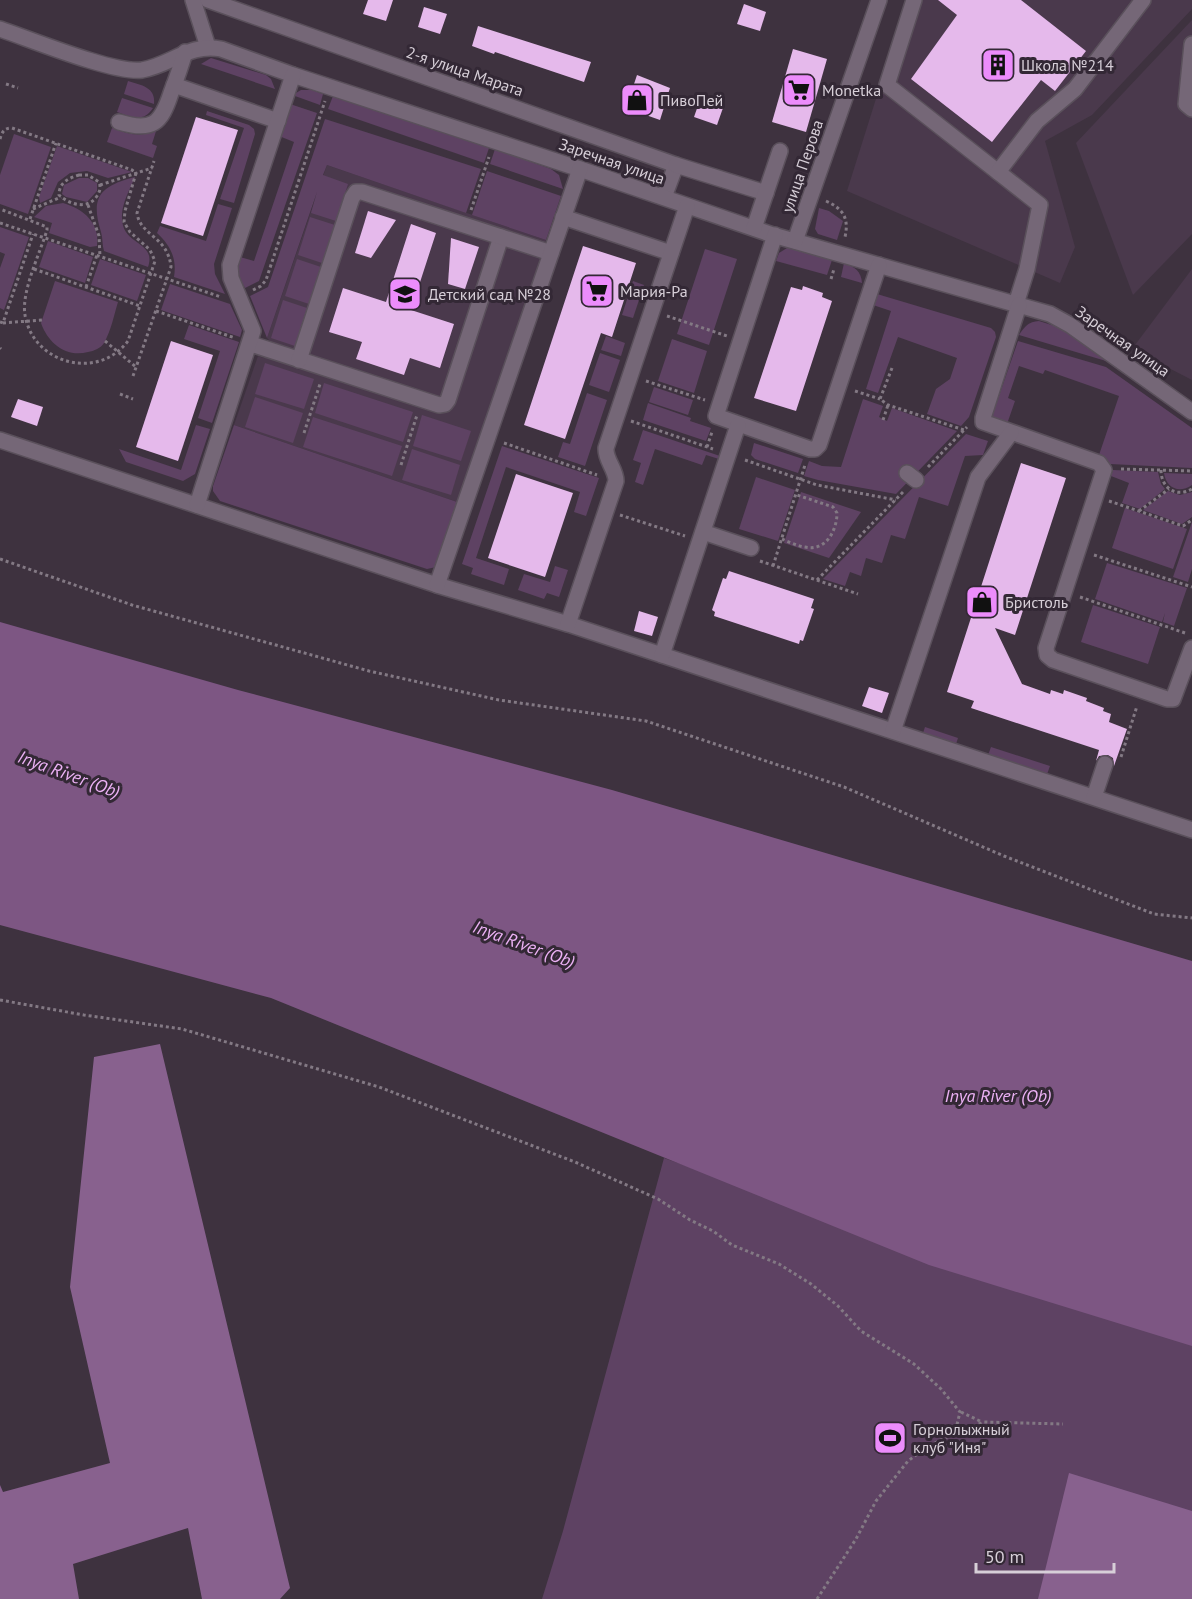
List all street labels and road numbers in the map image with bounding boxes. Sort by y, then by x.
street label: 2-я улица Марата [404,42,526,100]
street label: улица Перова [777,117,827,215]
street label: Заречная улица [557,134,667,188]
street label: Заречная улица [1072,301,1174,381]

